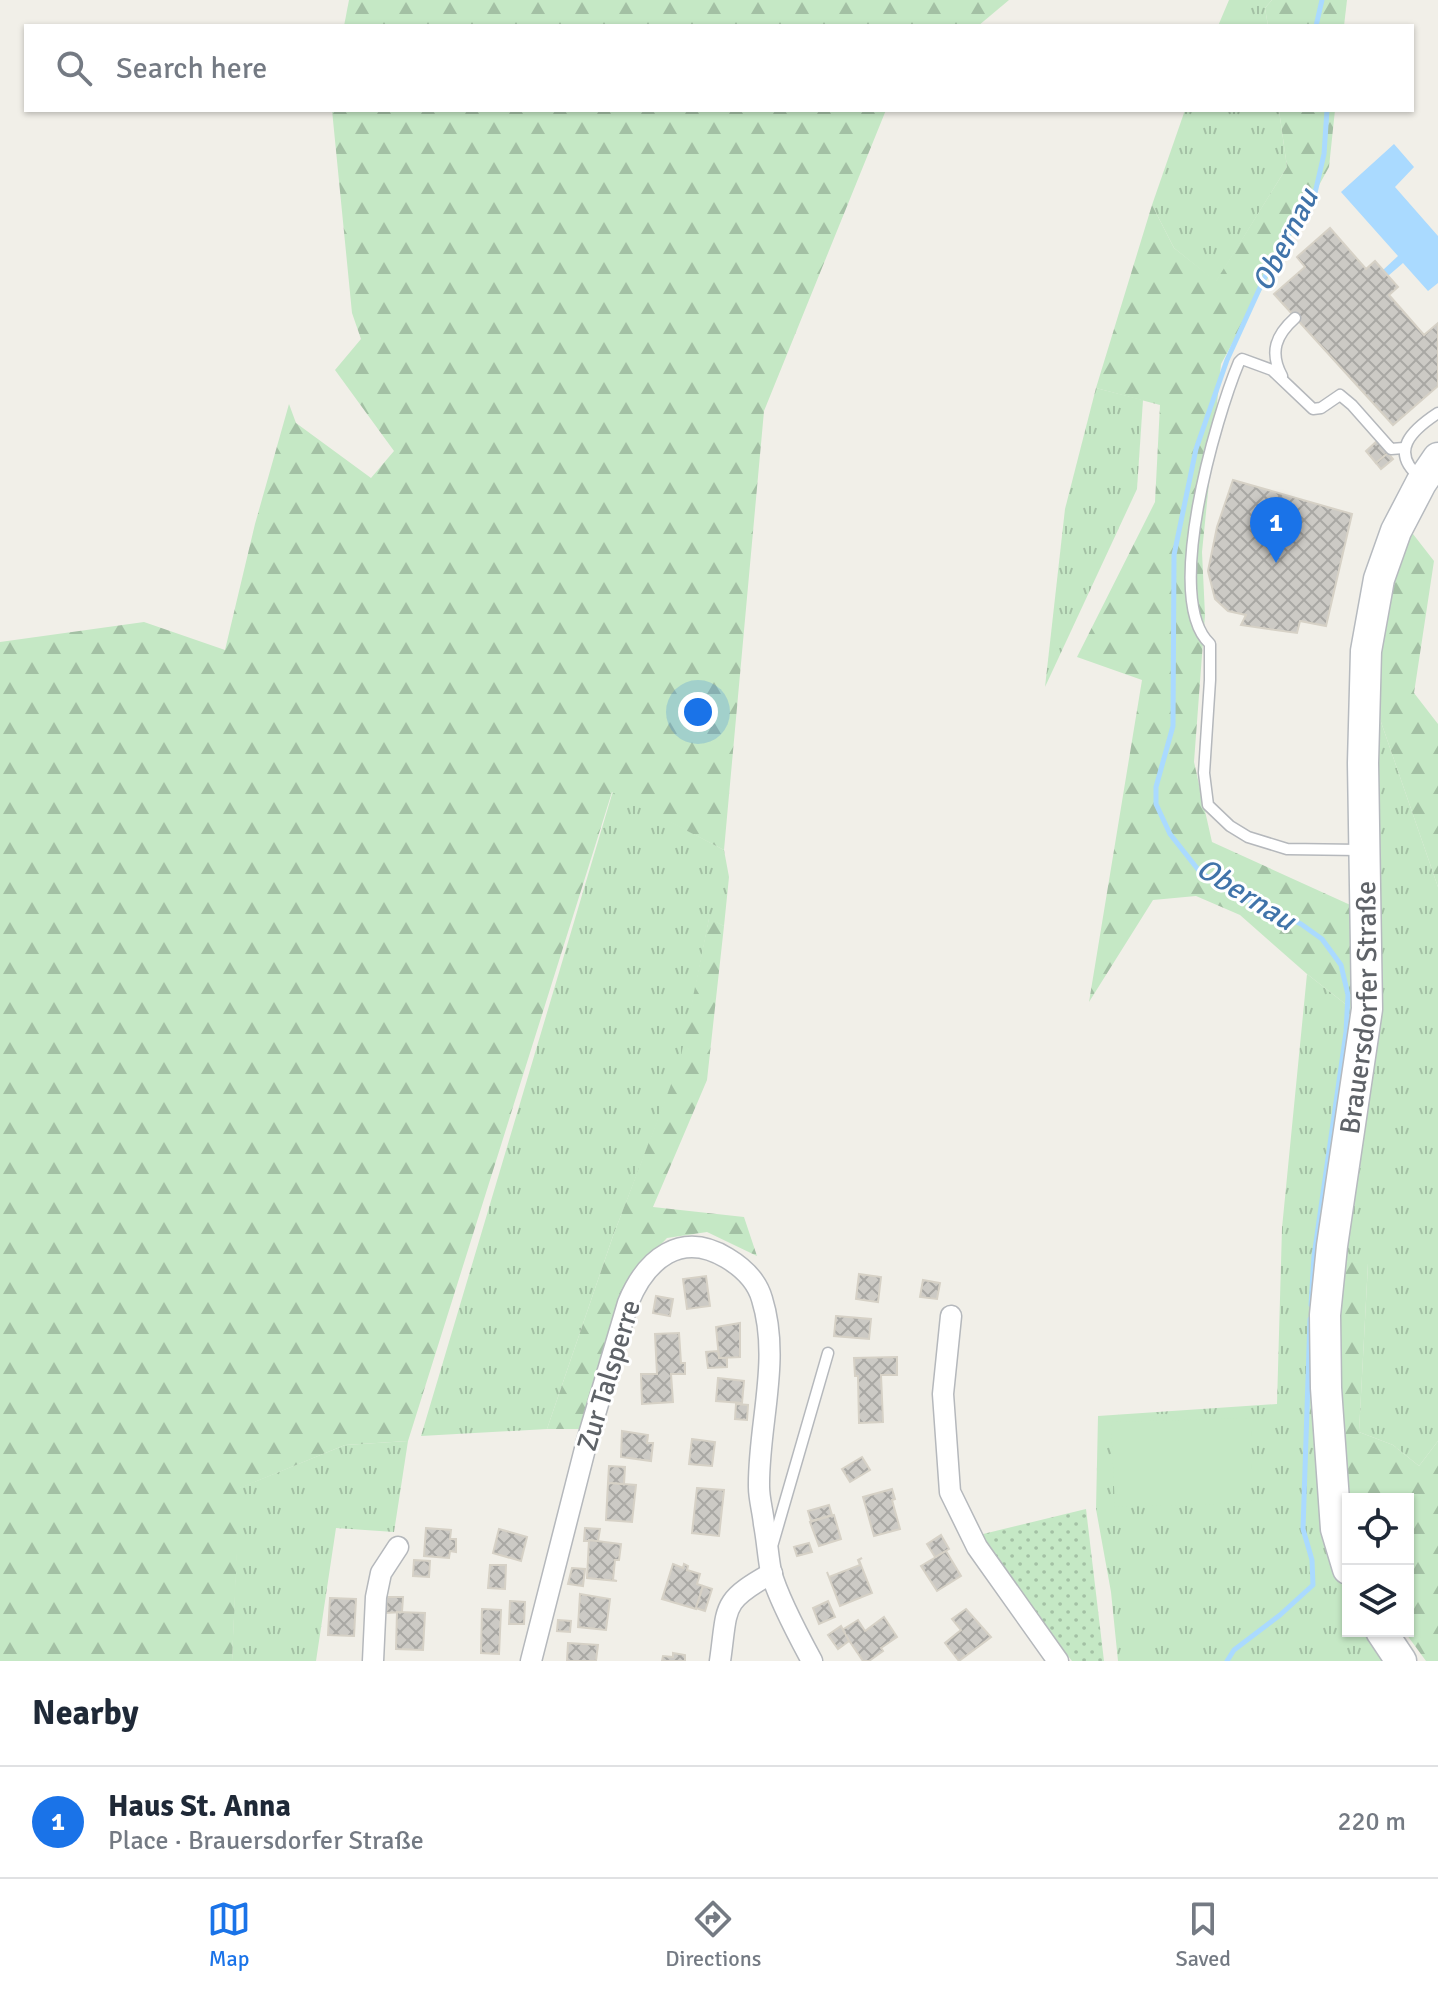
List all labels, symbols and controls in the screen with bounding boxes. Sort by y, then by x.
search box [24,24,1414,112]
icon: search [52,46,96,90]
text: Search here [116,50,267,87]
water label: Obernau [1244,182,1328,297]
pin: 1 [1250,497,1302,563]
your location [678,692,718,732]
water label: Obernau [1189,850,1303,940]
street label: Brauersdorfer Straße [1333,881,1385,1136]
street label: Zur Talsperre [570,1296,648,1455]
map controls [1342,1493,1414,1637]
button: locate [1342,1493,1414,1565]
button: layers [1342,1565,1414,1637]
text: Nearby [32,1692,139,1734]
text: Haus St. Anna [108,1788,291,1825]
text: 1 [51,1806,65,1838]
text: 220 m [1337,1806,1406,1838]
text: Place · Brauersdorfer Straße [108,1825,424,1857]
tab: Map [207,1897,251,1972]
tab: Directions [665,1897,761,1972]
tab: Saved [1176,1897,1231,1972]

